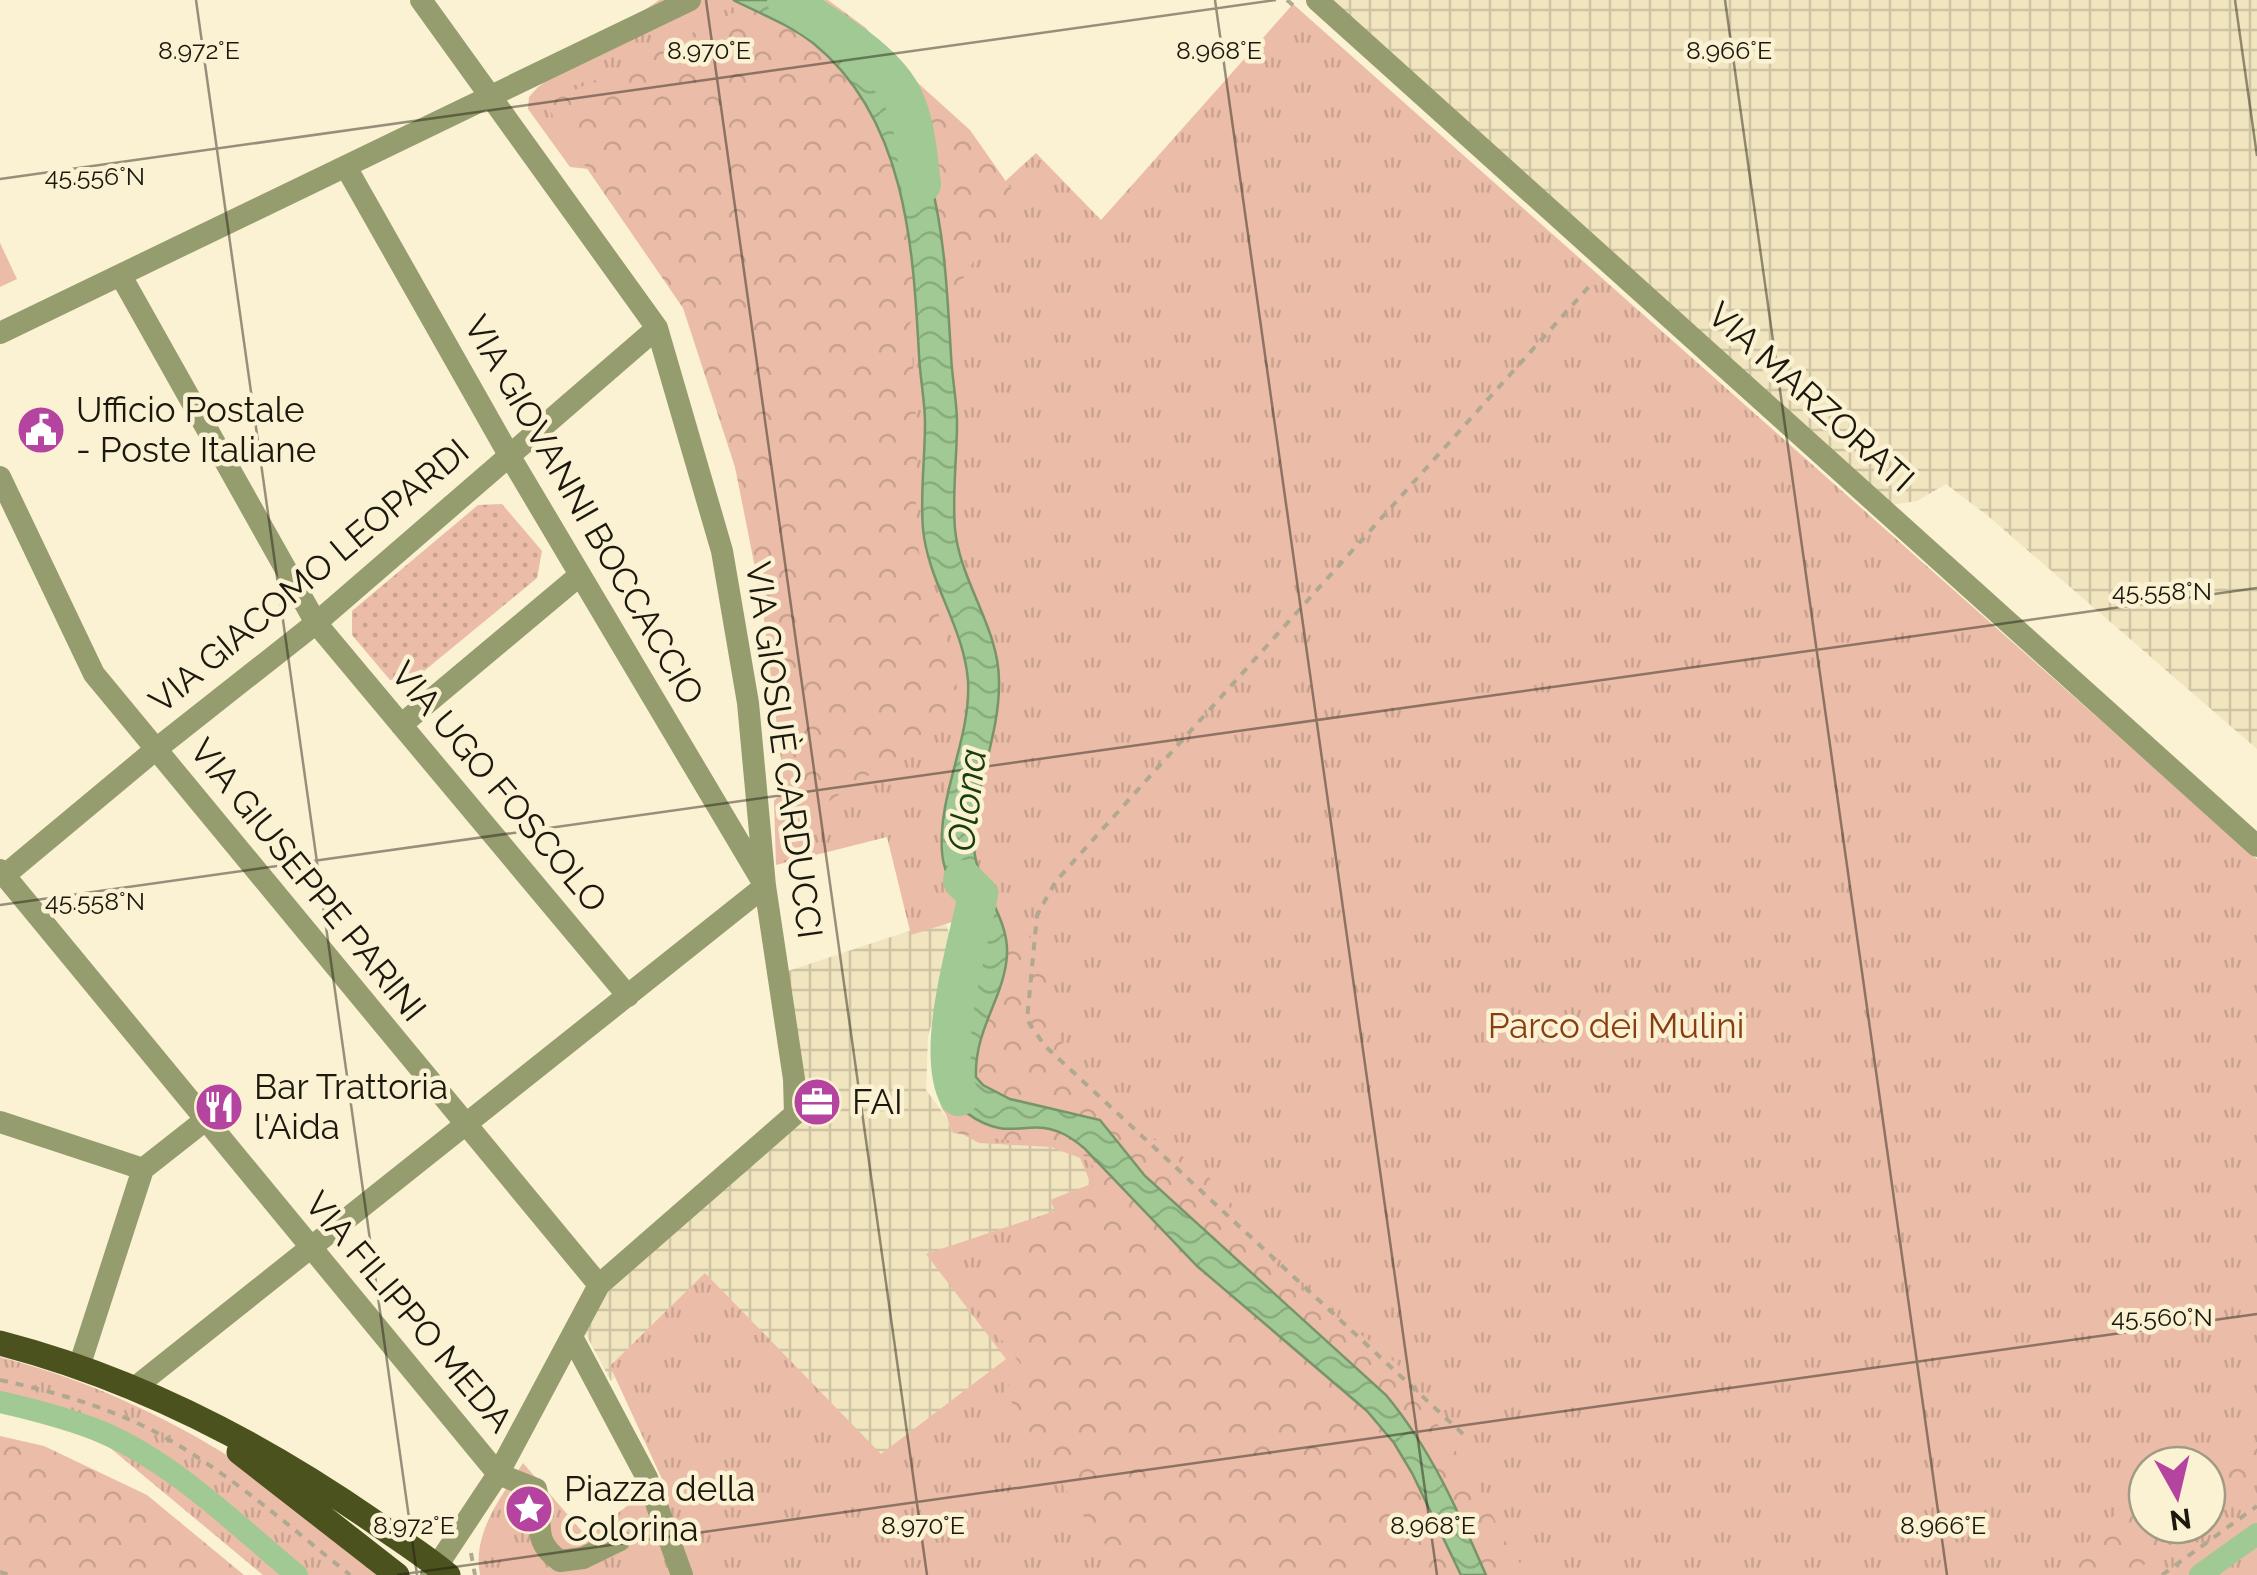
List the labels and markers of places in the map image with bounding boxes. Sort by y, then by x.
place label: Ufficio Postale - Poste Italiane [76,389,316,470]
public building icon: Ufficio Postale - Poste Italiane [15,404,67,456]
place label: Bar Trattoria l'Aida [254,1066,448,1147]
office icon: FAI [791,1076,843,1128]
restaurant icon: Bar Trattoria l'Aida [193,1081,245,1133]
place label: FAI [852,1081,903,1122]
place label: Piazza della Colorina [564,1468,755,1549]
place icon: Piazza della Colorina [503,1483,555,1535]

